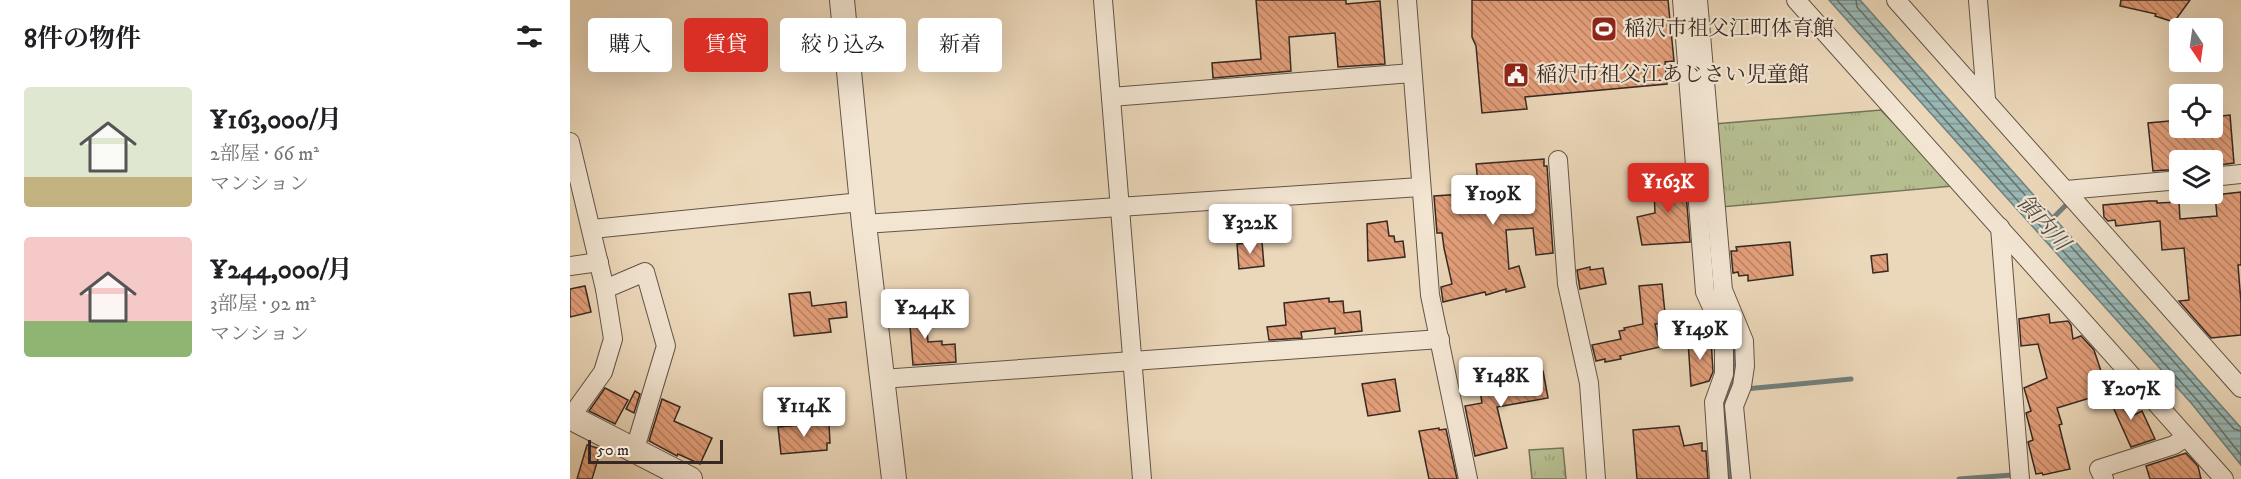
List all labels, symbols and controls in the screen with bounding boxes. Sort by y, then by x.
sports icon: 稲沢市祖父江町体育館 [1589,14,1619,44]
place label: 稲沢市祖父江町体育館 [1624,16,1834,42]
chip: 購入 [588,18,672,72]
chip: 賃貸 [684,18,768,72]
chip: 絞り込み [780,18,906,72]
chip: 新着 [918,18,1002,72]
north arrow [2169,18,2223,72]
map controls [2169,18,2223,204]
icon: filters [513,20,546,53]
text: 8件の物件 [24,23,141,56]
public building icon: 稲沢市祖父江あじさい児童館 [1501,60,1531,90]
place label: 稲沢市祖父江あじさい児童館 [1536,62,1809,88]
button: locate [2169,84,2223,138]
text: ¥163,000/月 [210,104,342,137]
icon: home [72,111,144,183]
text: 2部屋 · 66 m² [210,142,319,167]
button: layers [2169,150,2223,204]
pin: ¥163K [1626,163,1710,214]
text: ¥163K [1642,170,1694,195]
text: マンション [210,172,309,197]
pin: ¥109K [1451,175,1535,226]
text: ¥109K [1465,182,1521,207]
water label: 領内川 [2011,189,2076,258]
pin: ¥322K [1208,204,1292,255]
text: ¥322K [1223,211,1277,236]
text: ¥244,000/月 [210,254,353,287]
icon: home [72,261,144,333]
pin: ¥244K [883,289,967,340]
text: 3部屋 · 92 m² [210,292,316,317]
text: ¥244K [895,296,955,321]
pin: ¥149K [1658,310,1742,361]
text: ¥149K [1672,317,1728,342]
text: マンション [210,322,309,347]
pin: ¥148K [1459,357,1543,408]
text: ¥148K [1473,364,1529,389]
pin: ¥207K [2089,370,2173,421]
text: ¥207K [2102,377,2160,402]
pin: ¥114K [762,387,846,438]
text: ¥114K [777,394,831,419]
scale bar [588,437,723,464]
text: 50 m [597,440,629,460]

